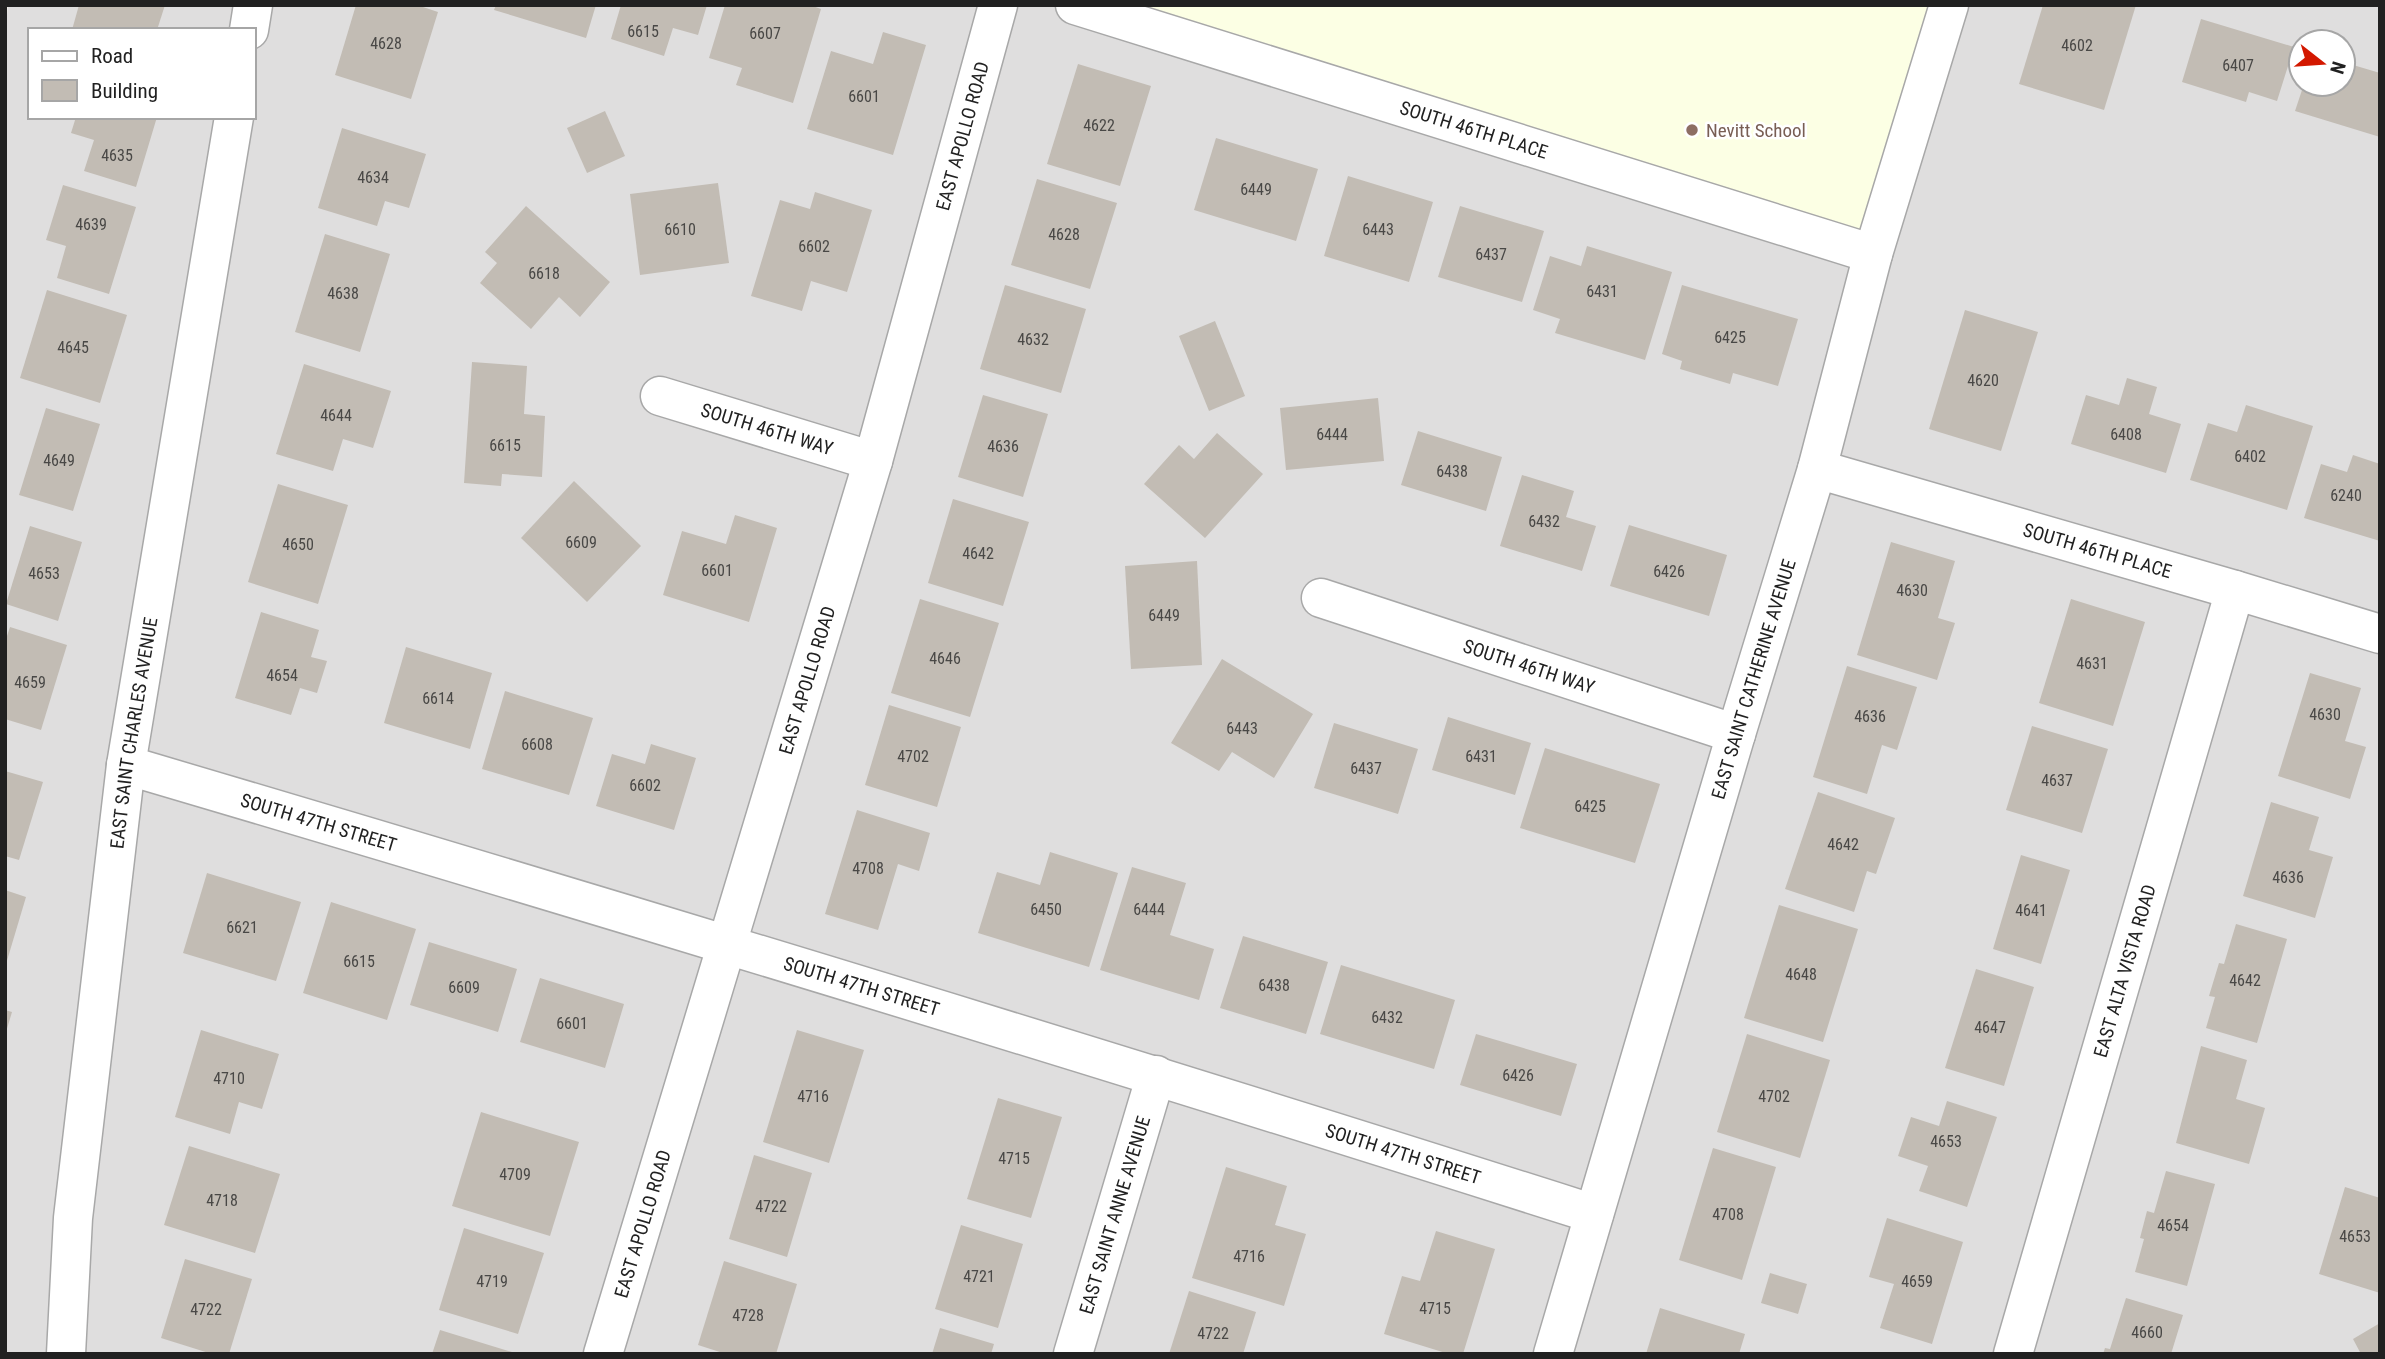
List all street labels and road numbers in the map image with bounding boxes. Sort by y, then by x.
street label: EAST APOLLO ROAD [931,59,993,213]
street label: SOUTH 46TH PLACE [1397,96,1551,163]
street label: SOUTH 46TH WAY [698,398,836,460]
street label: SOUTH 46TH PLACE [2020,518,2175,583]
street label: EAST SAINT CATHERINE AVENUE [1706,556,1800,802]
street label: EAST APOLLO ROAD [774,603,840,757]
street label: EAST SAINT CHARLES AVENUE [105,615,162,850]
street label: SOUTH 46TH WAY [1460,634,1598,698]
street label: SOUTH 47TH STREET [238,788,400,856]
street label: EAST ALTA VISTA ROAD [2088,882,2160,1060]
street label: SOUTH 47TH STREET [781,951,942,1020]
street label: EAST SAINT ANNE AVENUE [1074,1113,1155,1317]
street label: SOUTH 47TH STREET [1323,1118,1484,1189]
street label: EAST APOLLO ROAD [609,1147,676,1301]

